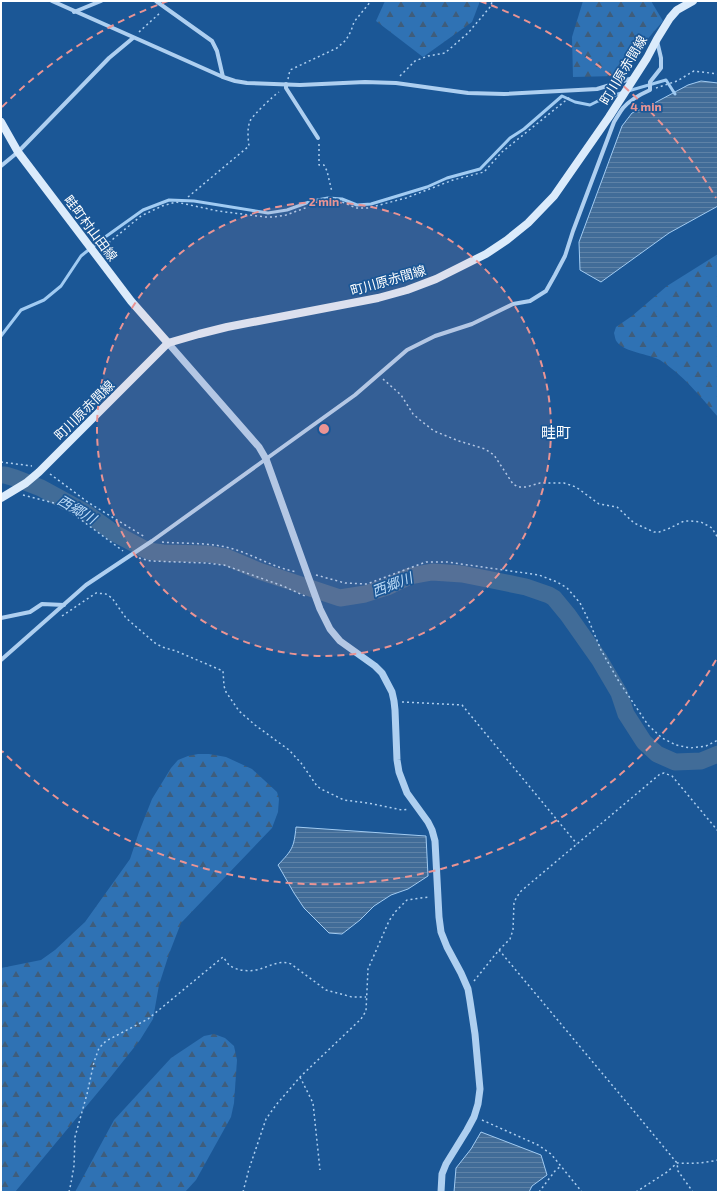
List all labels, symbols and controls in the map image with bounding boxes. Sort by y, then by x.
street label: 町川原赤間線 [596,32,650,108]
text: 4 min [630,99,662,113]
street label: 畦町村山田線 [61,192,121,264]
text: 2 min [309,194,339,208]
street label: 町川原赤間線 [348,262,428,298]
street label: 町川原赤間線 [51,377,117,443]
centre of rings [317,422,331,436]
district label: 畦町 [541,423,571,441]
water label: 西郷川 [55,491,101,528]
water label: 西郷川 [369,568,417,599]

